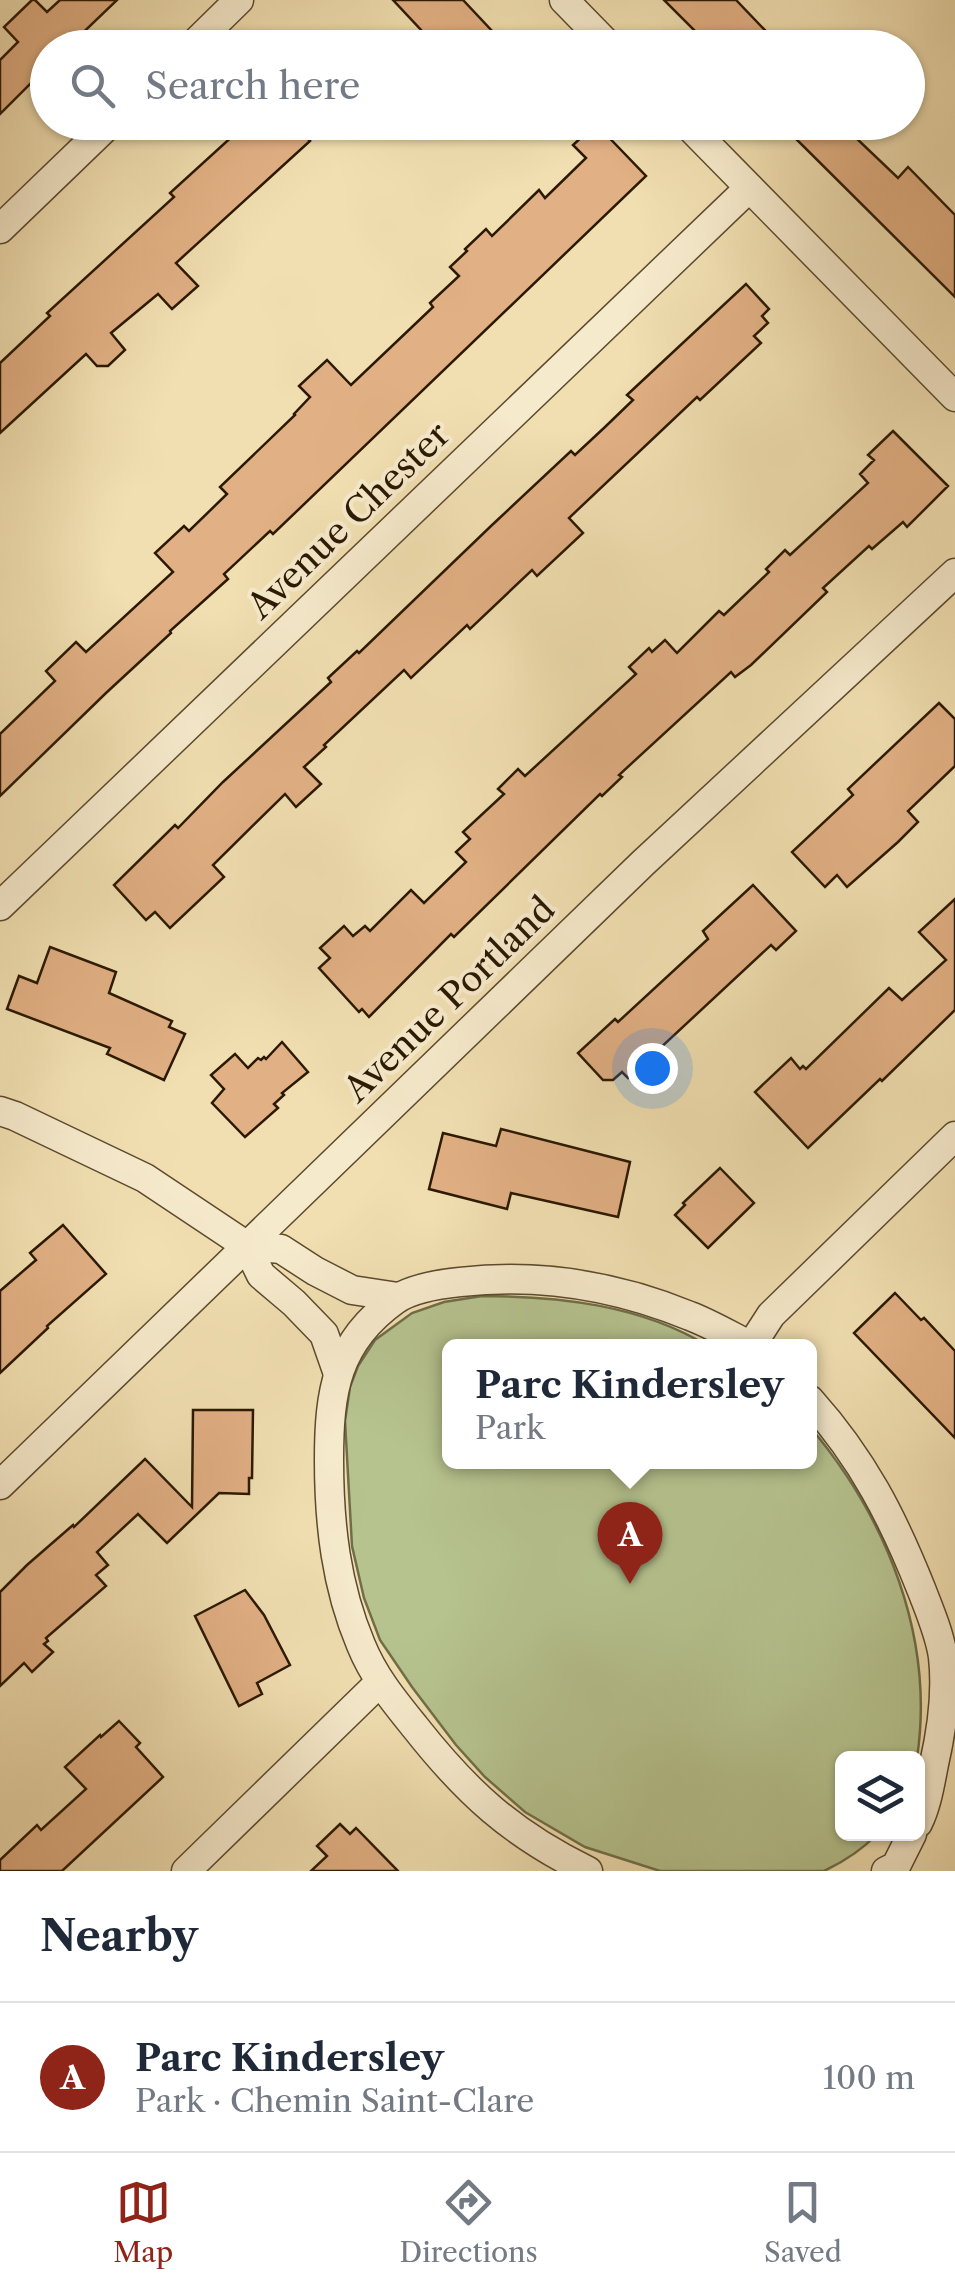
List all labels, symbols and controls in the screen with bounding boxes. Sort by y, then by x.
search box [30,30,925,140]
icon: search [65,58,120,113]
text: Search here [145,62,360,109]
street label: Avenue Chester [237,413,458,628]
street label: Avenue Portland [334,887,563,1111]
your location [627,1043,678,1094]
popup [442,1339,817,1469]
text: Parc Kindersley [475,1361,784,1408]
text: Park [475,1408,545,1447]
pin: A [598,1502,662,1584]
map controls [835,1751,925,1841]
button: layers [835,1751,925,1841]
text: Nearby [40,1910,198,1962]
text: Parc Kindersley [135,2034,444,2081]
text: A [60,2058,85,2097]
text: 100 m [823,2058,915,2097]
text: Park · Chemin Saint-Clare [135,2081,534,2120]
tab: Map [113,2175,173,2269]
tab: Directions [399,2175,538,2269]
tab: Saved [764,2175,842,2269]

